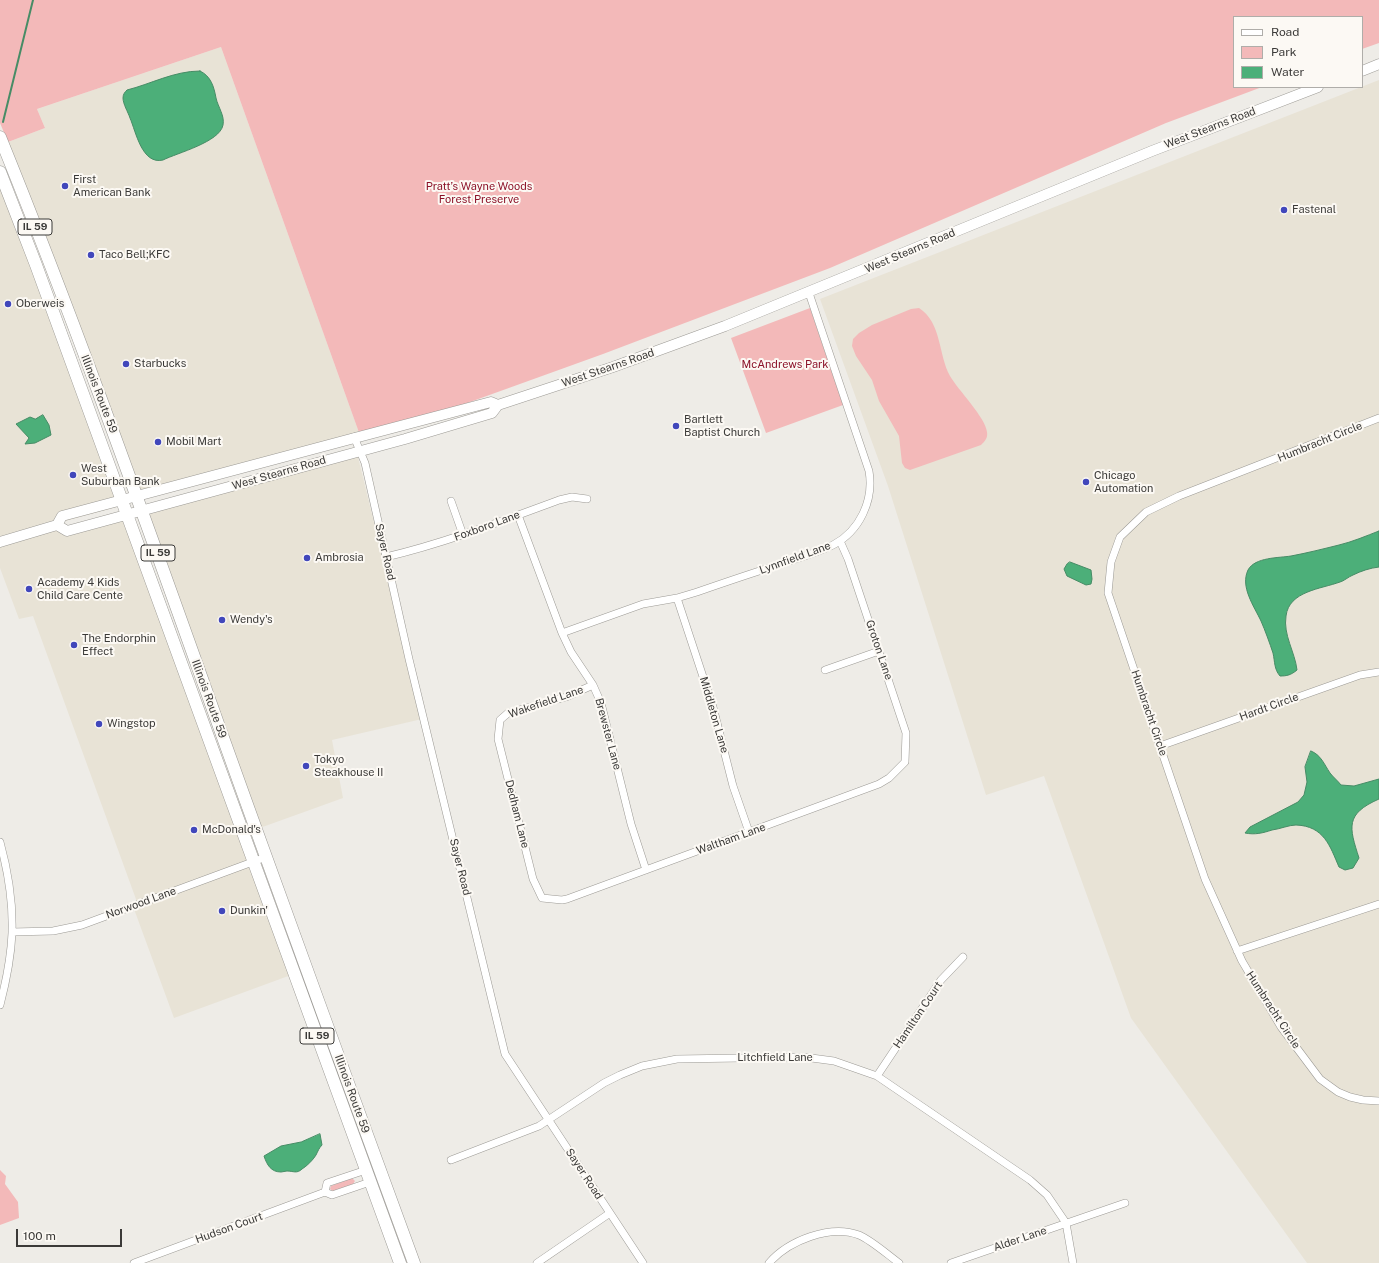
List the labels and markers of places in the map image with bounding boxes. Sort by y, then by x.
place label: First American Bank [73,173,151,199]
marker: First American Bank [60,181,70,191]
place label: Fastenal [1292,203,1336,217]
marker: Fastenal [1279,205,1289,215]
place label: Taco Bell;KFC [99,248,170,262]
marker: Taco Bell;KFC [86,250,96,260]
place label: Oberweis [16,297,64,311]
marker: Oberweis [3,299,13,309]
place label: Starbucks [134,357,186,371]
marker: Starbucks [121,359,131,369]
place label: Bartlett Baptist Church [684,413,760,439]
marker: Bartlett Baptist Church [671,421,681,431]
place label: Mobil Mart [166,435,221,449]
marker: Mobil Mart [153,437,163,447]
place label: West Suburban Bank [81,462,160,488]
place label: Chicago Automation [1094,469,1153,495]
marker: West Suburban Bank [68,470,78,480]
marker: Chicago Automation [1081,477,1091,487]
place label: Ambrosia [315,551,364,565]
marker: Ambrosia [302,553,312,563]
place label: Academy 4 Kids Child Care Cente [37,576,123,602]
marker: Academy 4 Kids Child Care Cente [24,584,34,594]
place label: Wendy's [230,613,273,627]
marker: Wendy's [217,615,227,625]
place label: The Endorphin Effect [82,632,156,658]
marker: The Endorphin Effect [69,640,79,650]
place label: Wingstop [107,717,156,731]
marker: Wingstop [94,719,104,729]
place label: Tokyo Steakhouse II [314,753,383,779]
marker: Tokyo Steakhouse II [301,761,311,771]
place label: McDonald's [202,823,261,837]
marker: McDonald's [189,825,199,835]
place label: Dunkin' [230,904,268,918]
marker: Dunkin' [217,906,227,916]

